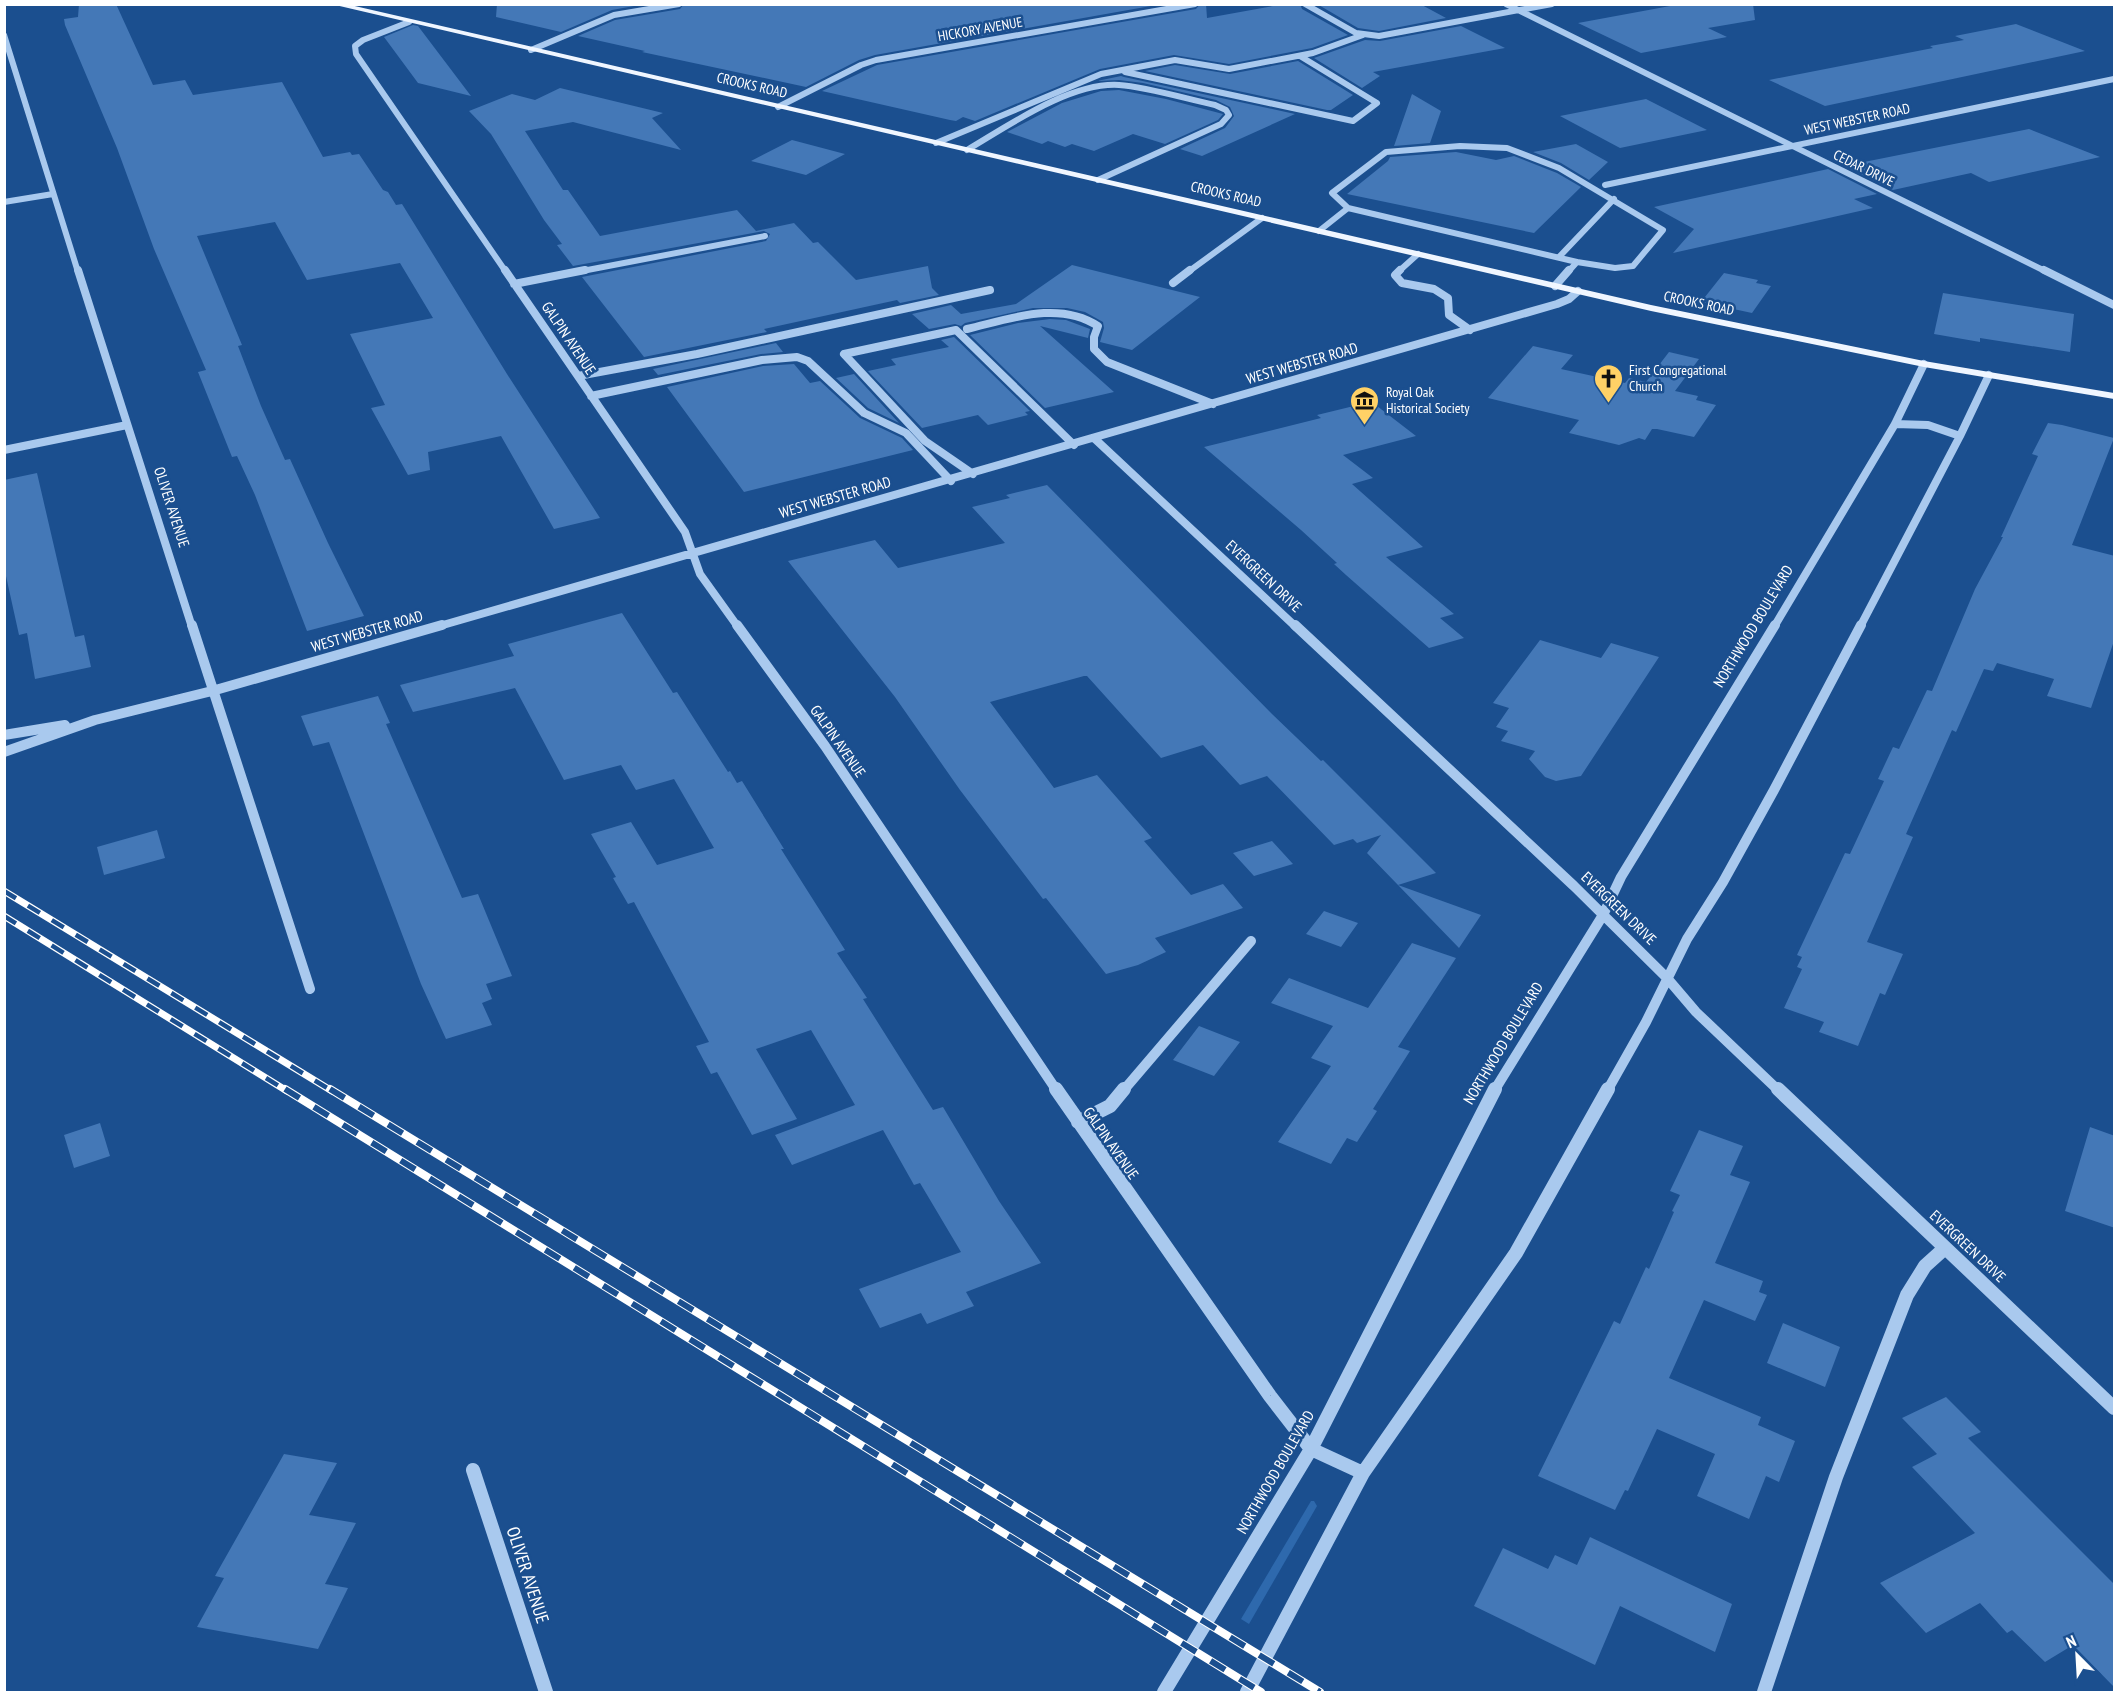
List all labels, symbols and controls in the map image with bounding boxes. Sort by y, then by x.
street label: HICKORY AVENUE [936,13,1024,45]
street label: CROOKS ROAD [715,68,789,102]
street label: WEST WEBSTER ROAD [1802,99,1912,139]
street label: CEDAR DRIVE [1831,146,1897,190]
street label: CROOKS ROAD [1189,177,1263,211]
street label: CROOKS ROAD [1662,287,1736,319]
street label: GALPIN AVENUE [538,298,600,378]
street label: WEST WEBSTER ROAD [1244,338,1360,388]
place label: First Congregational Church [1629,361,1727,395]
church icon: First Congregational Church [1592,362,1624,404]
place label: Royal Oak Historical Society [1386,383,1470,417]
museum icon: Royal Oak Historical Society [1349,384,1381,426]
street label: OLIVER AVENUE [150,464,194,550]
street label: WEST WEBSTER ROAD [777,472,893,522]
street label: EVERGREEN DRIVE [1222,536,1306,616]
street label: NORTHWOOD BOULEVARD [1709,561,1797,691]
street label: WEST WEBSTER ROAD [309,606,425,656]
street label: GALPIN AVENUE [806,701,870,781]
street label: EVERGREEN DRIVE [1577,867,1661,949]
street label: NORTHWOOD BOULEVARD [1459,978,1547,1108]
street label: GALPIN AVENUE [1079,1103,1143,1183]
street label: EVERGREEN DRIVE [1926,1206,2010,1286]
street label: NORTHWOOD BOULEVARD [1232,1407,1318,1537]
street label: OLIVER AVENUE [502,1524,554,1626]
north arrow [2047,1625,2107,1685]
text: N [2063,1630,2079,1652]

